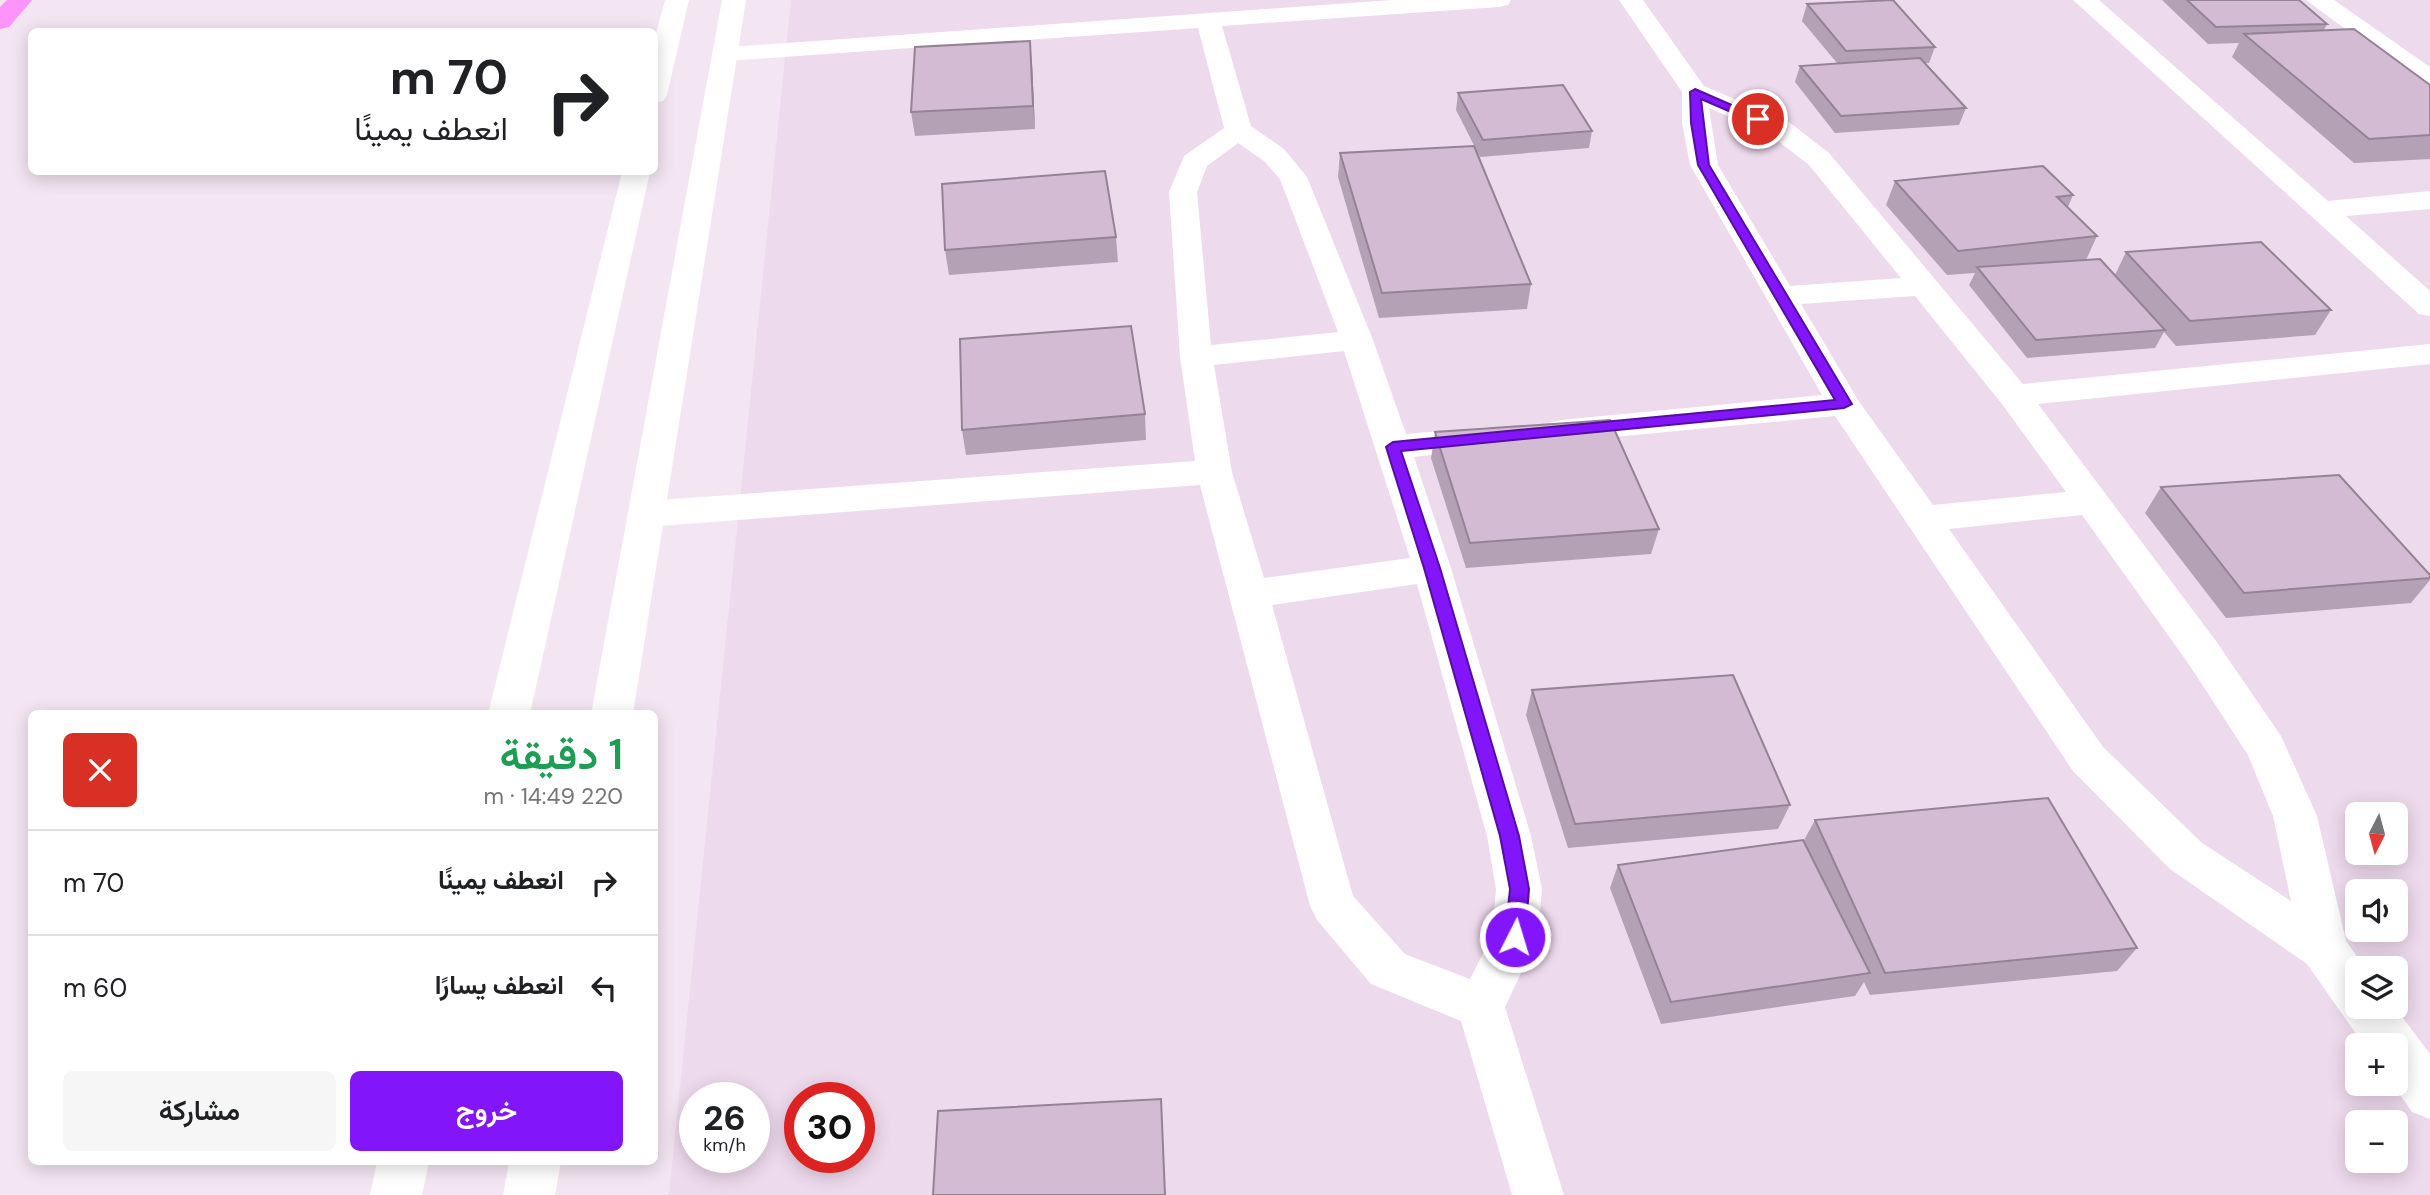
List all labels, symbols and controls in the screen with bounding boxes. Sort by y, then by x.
text: 70 m [390,45,508,109]
icon: right [532,56,623,147]
pin [1728,89,1788,149]
icon: arrive [1739,100,1777,138]
text: انعطف يمينًا [354,108,508,150]
text: 1 دقيقة [500,727,623,782]
button: close [63,733,137,807]
text: 220 m · 14:49 [483,781,623,811]
north arrow [2345,802,2408,864]
map controls [2345,802,2408,1173]
text: انعطف يمينًا [438,863,564,897]
icon: right [585,864,623,902]
text: 70 m [63,866,124,900]
button: sound [2345,879,2408,942]
position arrow [1478,900,1552,974]
button: layers [2345,956,2408,1019]
text: انعطف يسارًا [435,968,564,1002]
icon: left [585,969,623,1007]
text: 60 m [63,971,127,1005]
button: + [2345,1033,2408,1096]
button: مشاركة [63,1071,336,1151]
button: خروج [350,1071,623,1151]
speed limit sign: 30 [784,1082,875,1173]
text: 26 [703,1095,746,1141]
button: − [2345,1110,2408,1173]
text: km/h [703,1133,746,1157]

